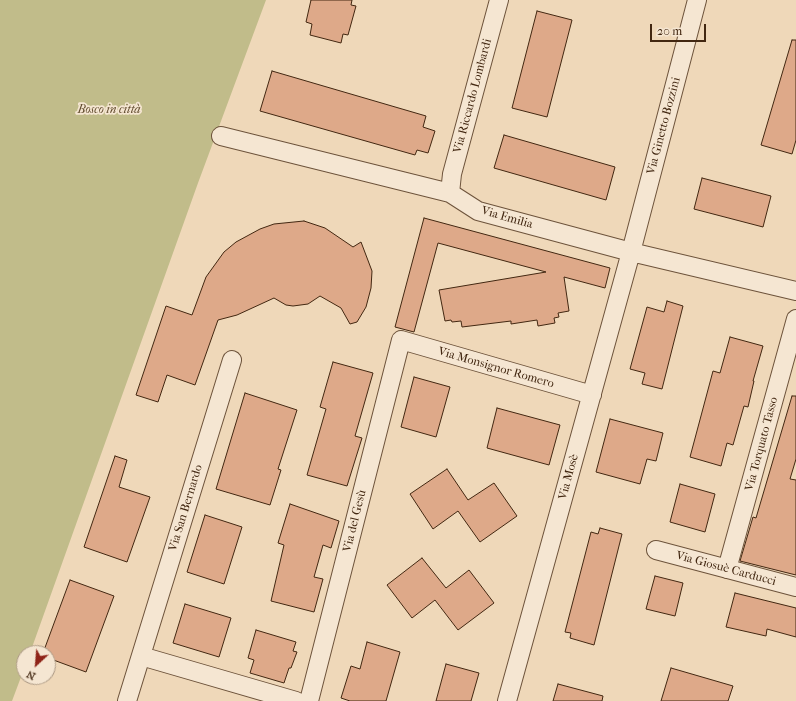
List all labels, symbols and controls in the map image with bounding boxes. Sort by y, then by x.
scale bar [652,16,708,42]
text: 20 m [657,24,682,38]
street label: Via Riccardo Lombardi [451,37,495,155]
street label: Via Ginetto Bozzini [644,76,684,176]
park label: Bosco in città [77,103,141,117]
street label: Via Emilia [480,204,534,232]
street label: Via Monsignor Romero [436,345,556,391]
street label: Via Torquato Tasso [743,396,781,492]
street label: Via Mosè [556,453,582,501]
street label: Via San Bernardo [166,463,206,553]
street label: Via del Gesù [340,488,370,554]
street label: Via Giosuè Carducci [674,549,778,589]
north arrow [16,645,56,685]
text: N [24,668,38,683]

